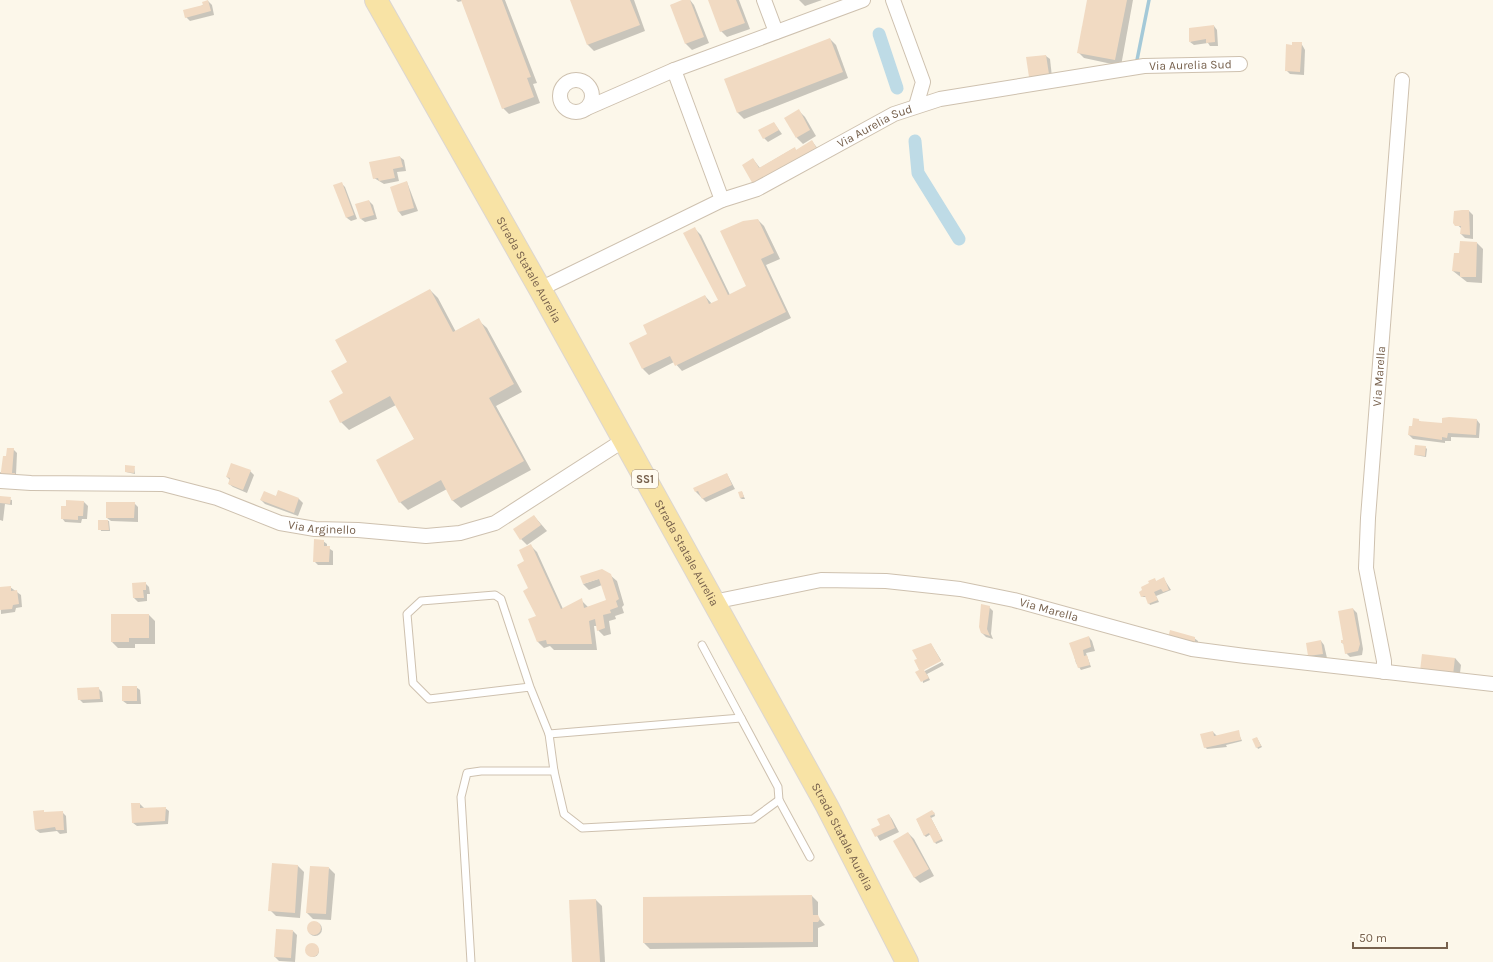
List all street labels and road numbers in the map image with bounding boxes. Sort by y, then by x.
street label: Via Aurelia Sud [1149,57,1232,73]
street label: Via Aurelia Sud [835,102,914,151]
street label: Strada Statale Aurelia [493,214,564,325]
street label: Via Marella [1370,346,1388,407]
road number: SS1 [632,470,658,488]
street label: Strada Statale Aurelia [651,497,722,608]
street label: Via Arginello [287,518,356,537]
street label: Via Marella [1018,595,1080,624]
street label: Strada Statale Aurelia [809,780,876,893]

